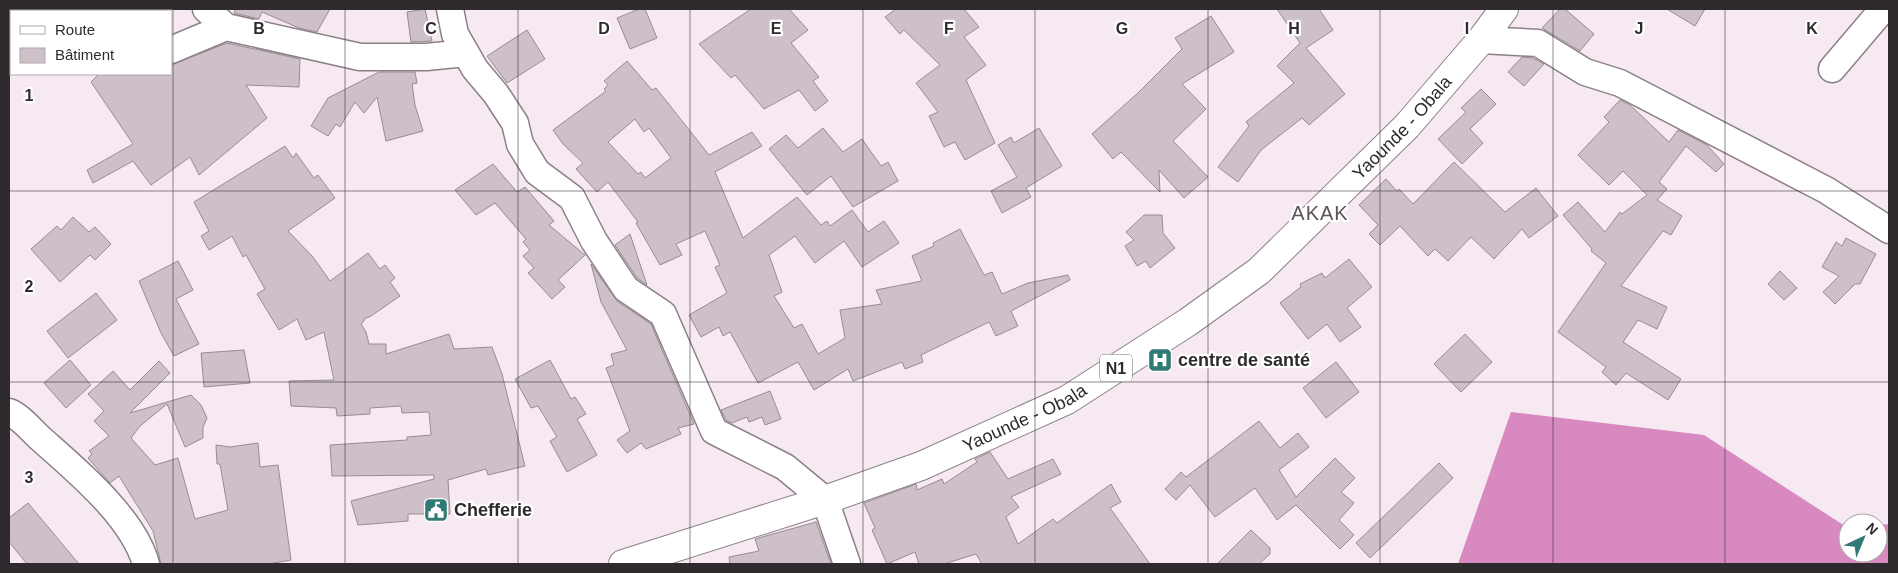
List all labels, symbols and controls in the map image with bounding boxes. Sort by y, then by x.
legend [10,10,172,75]
text: B [253,20,265,37]
text: C [425,20,437,37]
text: D [598,20,610,37]
text: E [771,20,782,37]
text: F [944,20,954,37]
text: G [1116,20,1128,37]
text: H [1288,20,1300,37]
text: I [1465,20,1469,37]
text: J [1635,20,1643,37]
text: K [1806,20,1818,37]
text: Route [55,21,95,38]
text: Bâtiment [55,46,115,63]
street label: Yaounde - Obala [1349,71,1456,184]
text: 1 [25,87,34,104]
district label: AKAK [1291,202,1349,224]
text: 2 [25,278,34,295]
hospital icon: centre de santé [1147,347,1173,373]
place label: centre de santé [1178,350,1310,370]
road number: N1 [1100,354,1132,382]
street label: Yaounde - Obala [960,379,1091,456]
text: 3 [25,469,34,486]
public building icon: Chefferie [423,497,449,523]
place label: Chefferie [454,500,532,520]
north arrow [1838,513,1888,563]
text: N [1863,519,1881,538]

